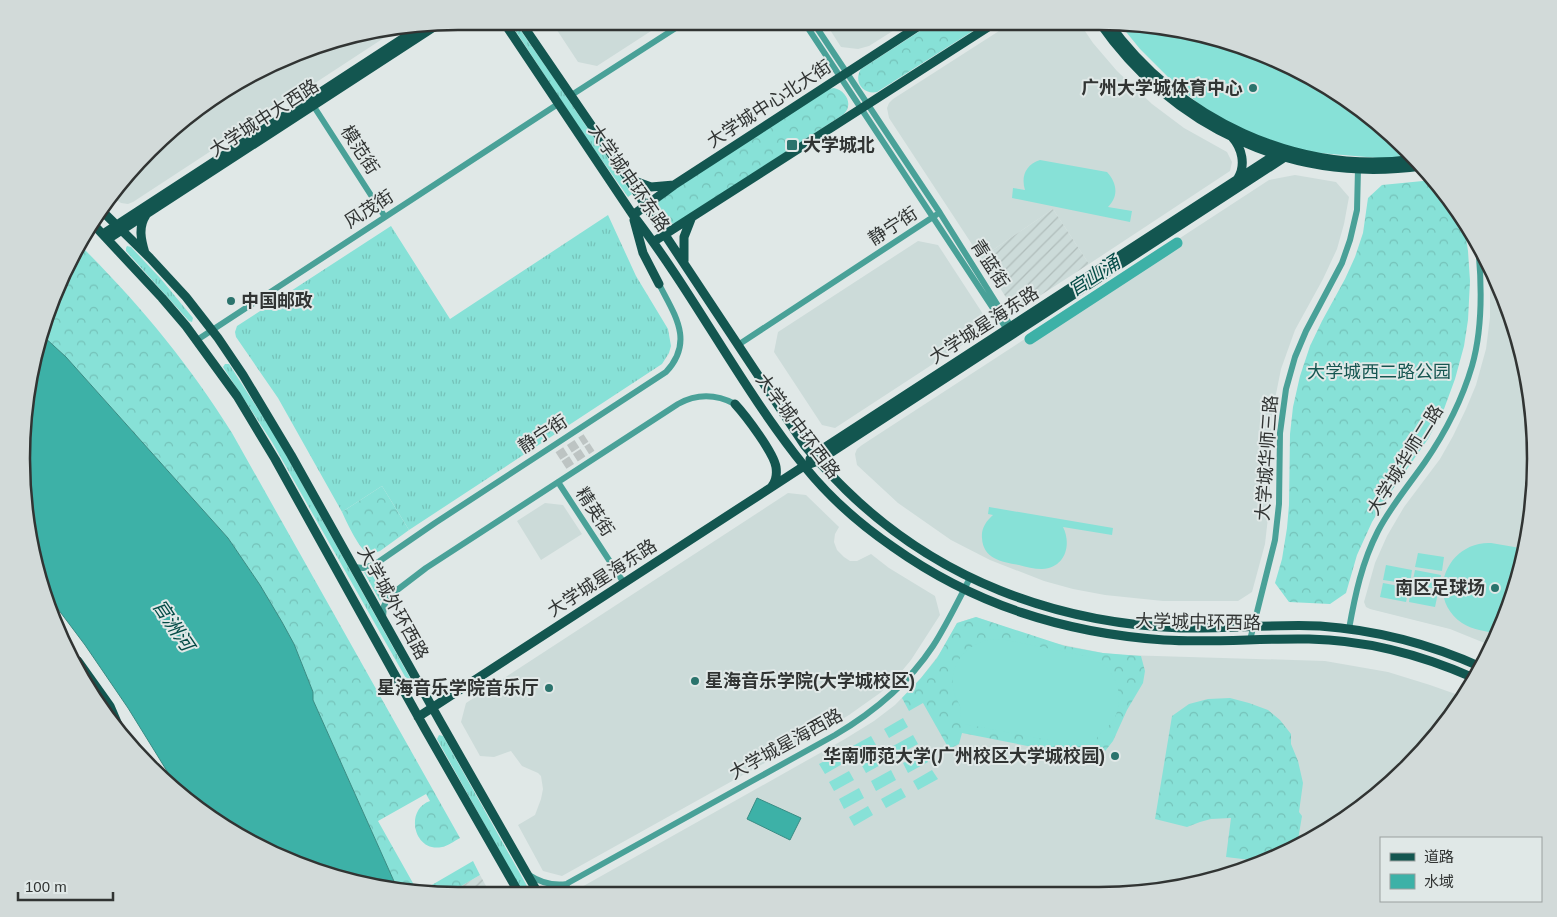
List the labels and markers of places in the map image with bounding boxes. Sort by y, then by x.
place label: 广州大学城体育中心 [1081,78,1243,98]
marker: 广州大学城体育中心 [1247,82,1259,94]
place label: 大学城北 [803,135,875,155]
marker: 大学城北 [785,138,799,152]
place label: 中国邮政 [241,290,313,311]
marker: 中国邮政 [225,295,237,307]
place label: 南区足球场 [1395,578,1485,598]
marker: 南区足球场 [1489,582,1501,594]
place label: 星海音乐学院(大学城校区) [705,671,915,691]
marker: 星海音乐学院(大学城校区) [689,675,701,687]
place label: 星海音乐学院音乐厅 [377,678,539,698]
marker: 星海音乐学院音乐厅 [543,682,555,694]
place label: 华南师范大学(广州校区大学城校园) [823,746,1105,766]
marker: 华南师范大学(广州校区大学城校园) [1109,750,1121,762]

